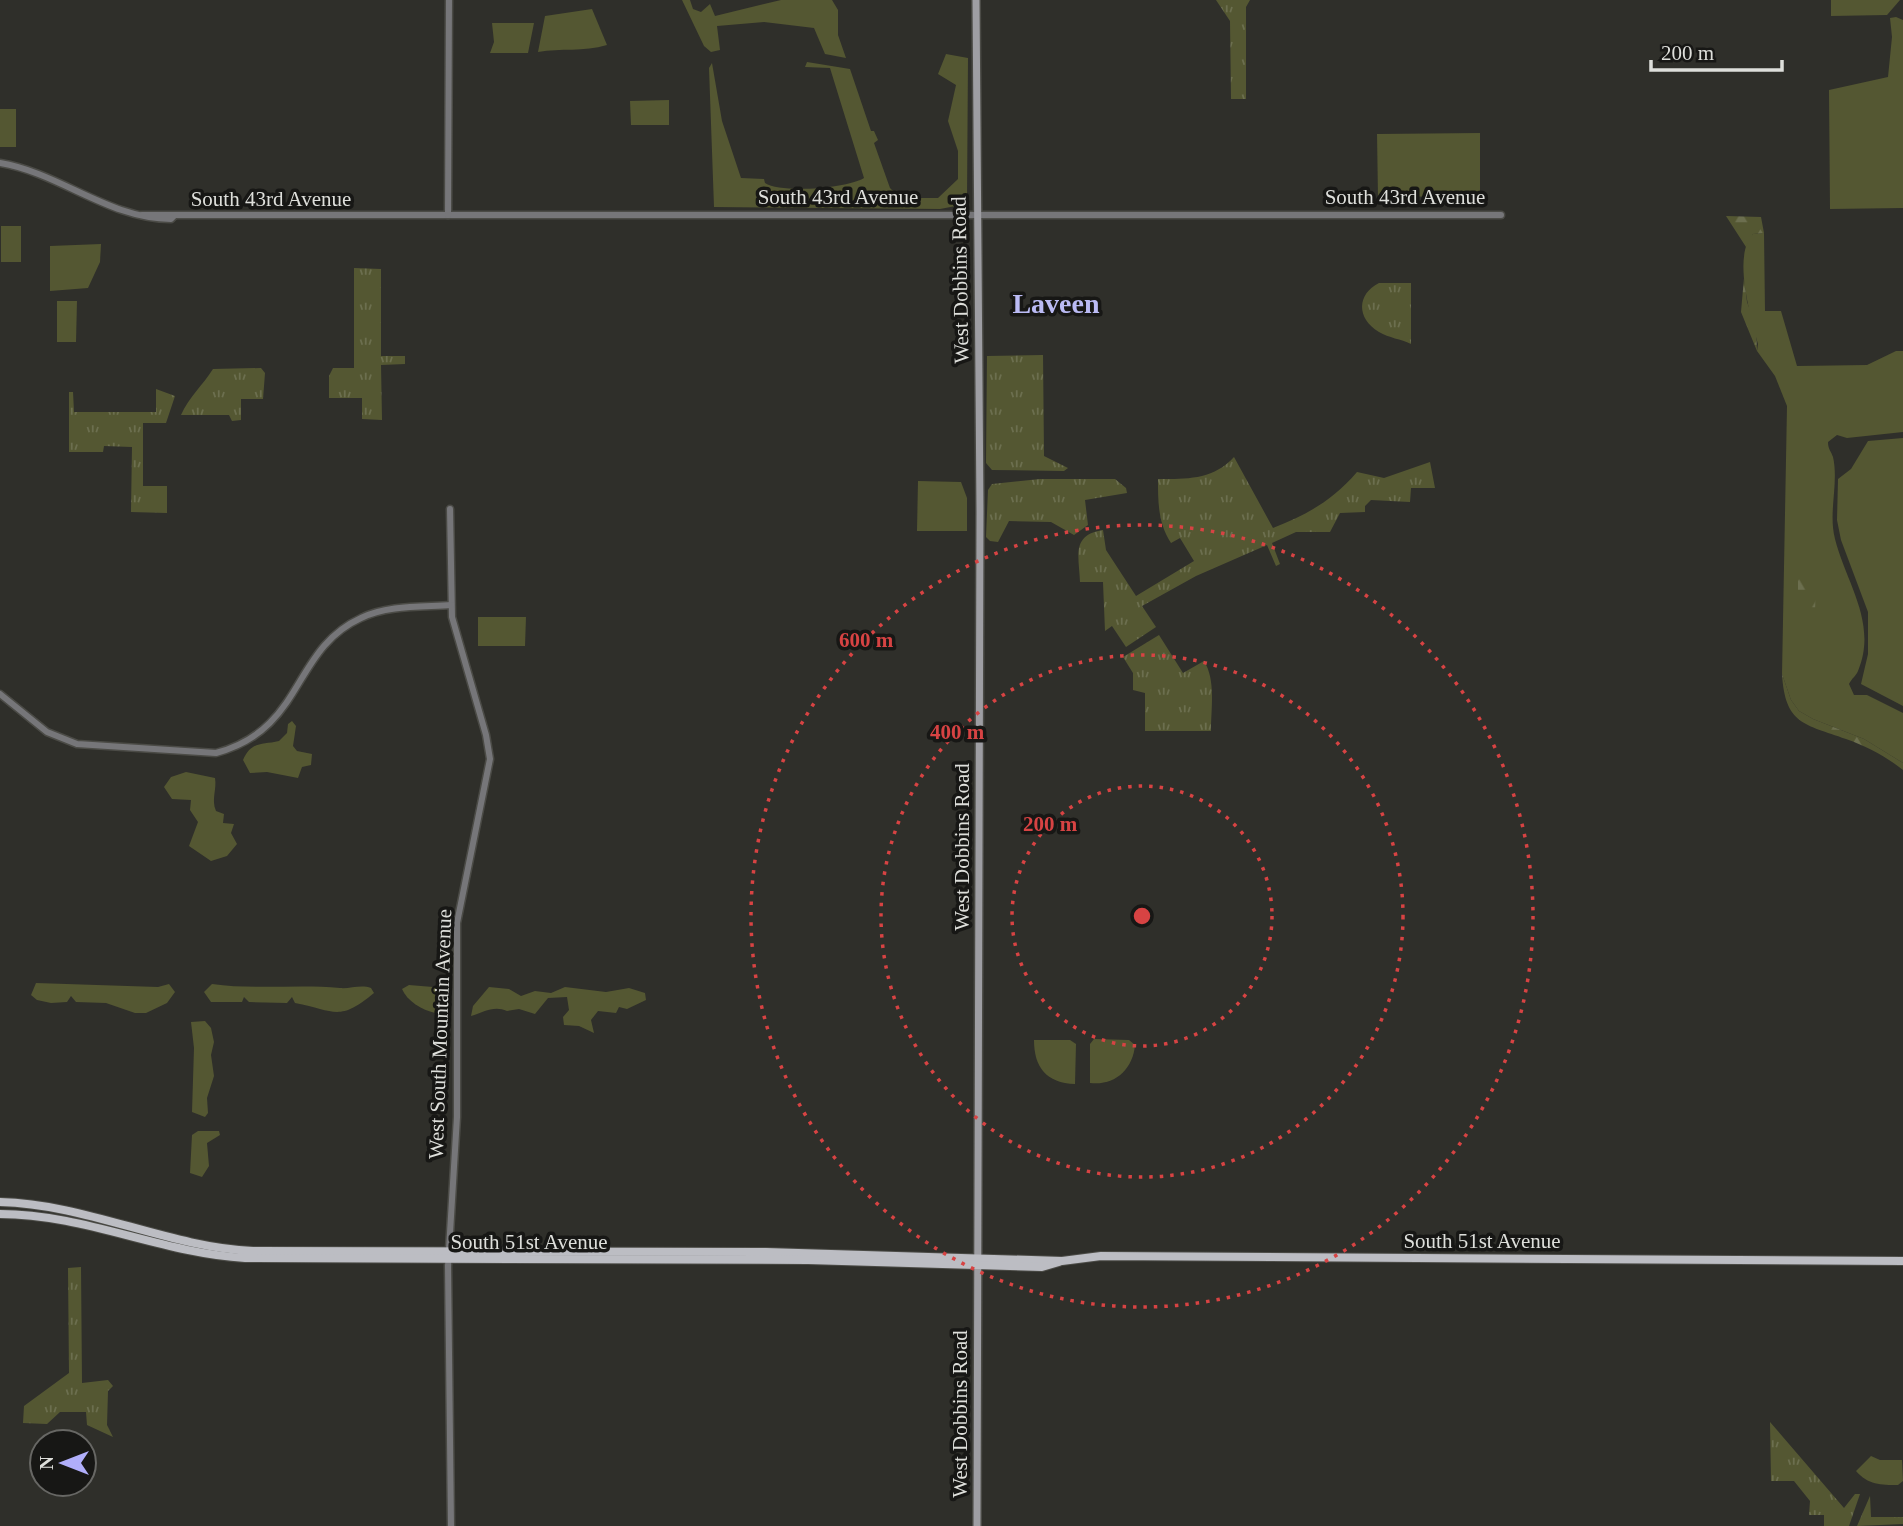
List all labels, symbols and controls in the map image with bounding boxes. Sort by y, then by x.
scale bar [1651,28,1782,72]
text: 200 m [1661,41,1714,65]
street label: South 43rd Avenue [758,185,918,209]
street label: South 43rd Avenue [1325,185,1485,209]
street label: South 43rd Avenue [191,187,351,211]
street label: West Dobbins Road [947,196,973,364]
district label: Laveen [1012,288,1100,319]
text: 600 m [839,628,894,652]
text: 400 m [930,720,985,744]
street label: West Dobbins Road [950,763,974,931]
text: 200 m [1023,812,1078,836]
centre of rings [1130,904,1154,928]
street label: West South Mountain Avenue [424,908,456,1160]
street label: South 51st Avenue [1403,1229,1561,1253]
street label: South 51st Avenue [450,1230,608,1254]
street label: West Dobbins Road [948,1330,972,1498]
north arrow [28,1428,98,1498]
text: N [36,1456,57,1470]

